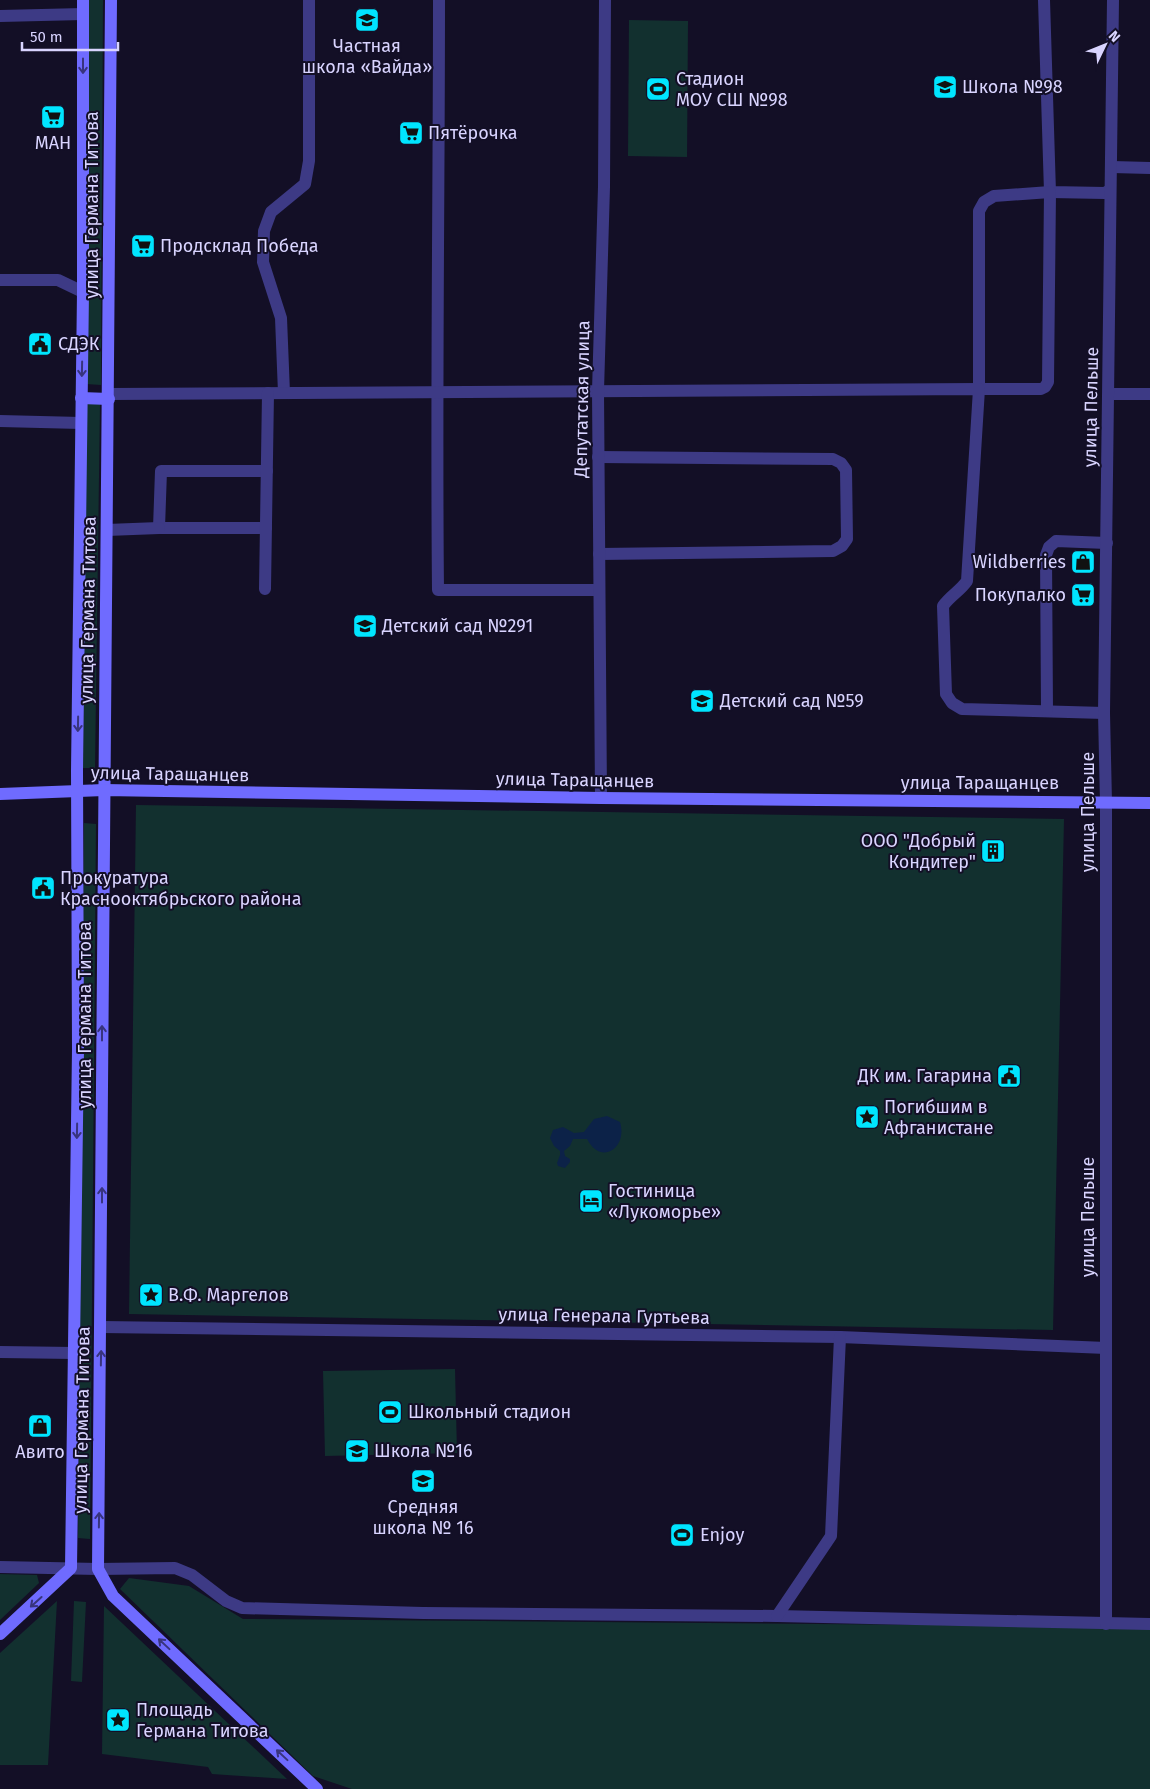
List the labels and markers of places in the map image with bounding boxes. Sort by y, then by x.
school or university icon: Частная школа «Вайда» [354,7,380,33]
place label: Частная школа «Вайда» [302,35,432,78]
place label: Стадион МОУ СШ №98 [676,68,788,111]
school or university icon: Школа №98 [932,74,958,100]
sports icon: Стадион МОУ СШ №98 [645,76,671,102]
place label: Школа №98 [962,76,1063,98]
supermarket icon: МАН [40,104,66,130]
supermarket icon: Пятёрочка [398,120,424,146]
place label: Пятёрочка [428,122,518,144]
place label: МАН [35,132,71,154]
supermarket icon: Продсклад Победа [130,233,156,259]
place label: Продсклад Победа [160,235,319,257]
public building icon: СДЭК [27,331,53,357]
place label: СДЭК [58,333,100,355]
shop icon: Wildberries [1070,549,1096,575]
place label: Wildberries [972,551,1066,573]
supermarket icon: Покупалко [1070,582,1096,608]
place label: Покупалко [975,584,1066,606]
school or university icon: Детский сад №291 [352,613,378,639]
place label: Детский сад №291 [381,615,533,637]
school or university icon: Детский сад №59 [689,688,715,714]
place label: Детский сад №59 [719,690,864,712]
place label: ООО "Добрый Кондитер" [861,830,976,873]
building icon: ООО "Добрый Кондитер" [980,838,1006,864]
place label: Прокуратура Краснооктябрьского района [60,867,302,910]
public building icon: Прокуратура Краснооктябрьского района [30,875,56,901]
public building icon: ДК им. Гагарина [996,1063,1022,1089]
place label: ДК им. Гагарина [857,1065,992,1087]
place label: Погибшим в Афганистане [884,1096,994,1139]
place icon: Погибшим в Афганистане [854,1104,880,1130]
place label: Гостиница «Лукоморье» [608,1180,721,1223]
hotel icon: Гостиница «Лукоморье» [578,1188,604,1214]
place icon: В.Ф. Маргелов [138,1282,164,1308]
place label: В.Ф. Маргелов [168,1284,289,1306]
sports icon: Школьный стадион [377,1399,403,1425]
place label: Школьный стадион [408,1401,571,1423]
shop icon: Авито [27,1413,53,1439]
school or university icon: Школа №16 [344,1438,370,1464]
place label: Школа №16 [374,1440,473,1462]
place label: Авито [15,1441,65,1463]
school or university icon: Средняя школа № 16 [410,1468,436,1494]
place label: Средняя школа № 16 [372,1496,474,1539]
sports icon: Enjoy [669,1522,695,1548]
place label: Enjoy [700,1524,744,1546]
place label: Площадь Германа Титова [136,1699,268,1742]
place icon: Площадь Германа Титова [105,1707,131,1733]

